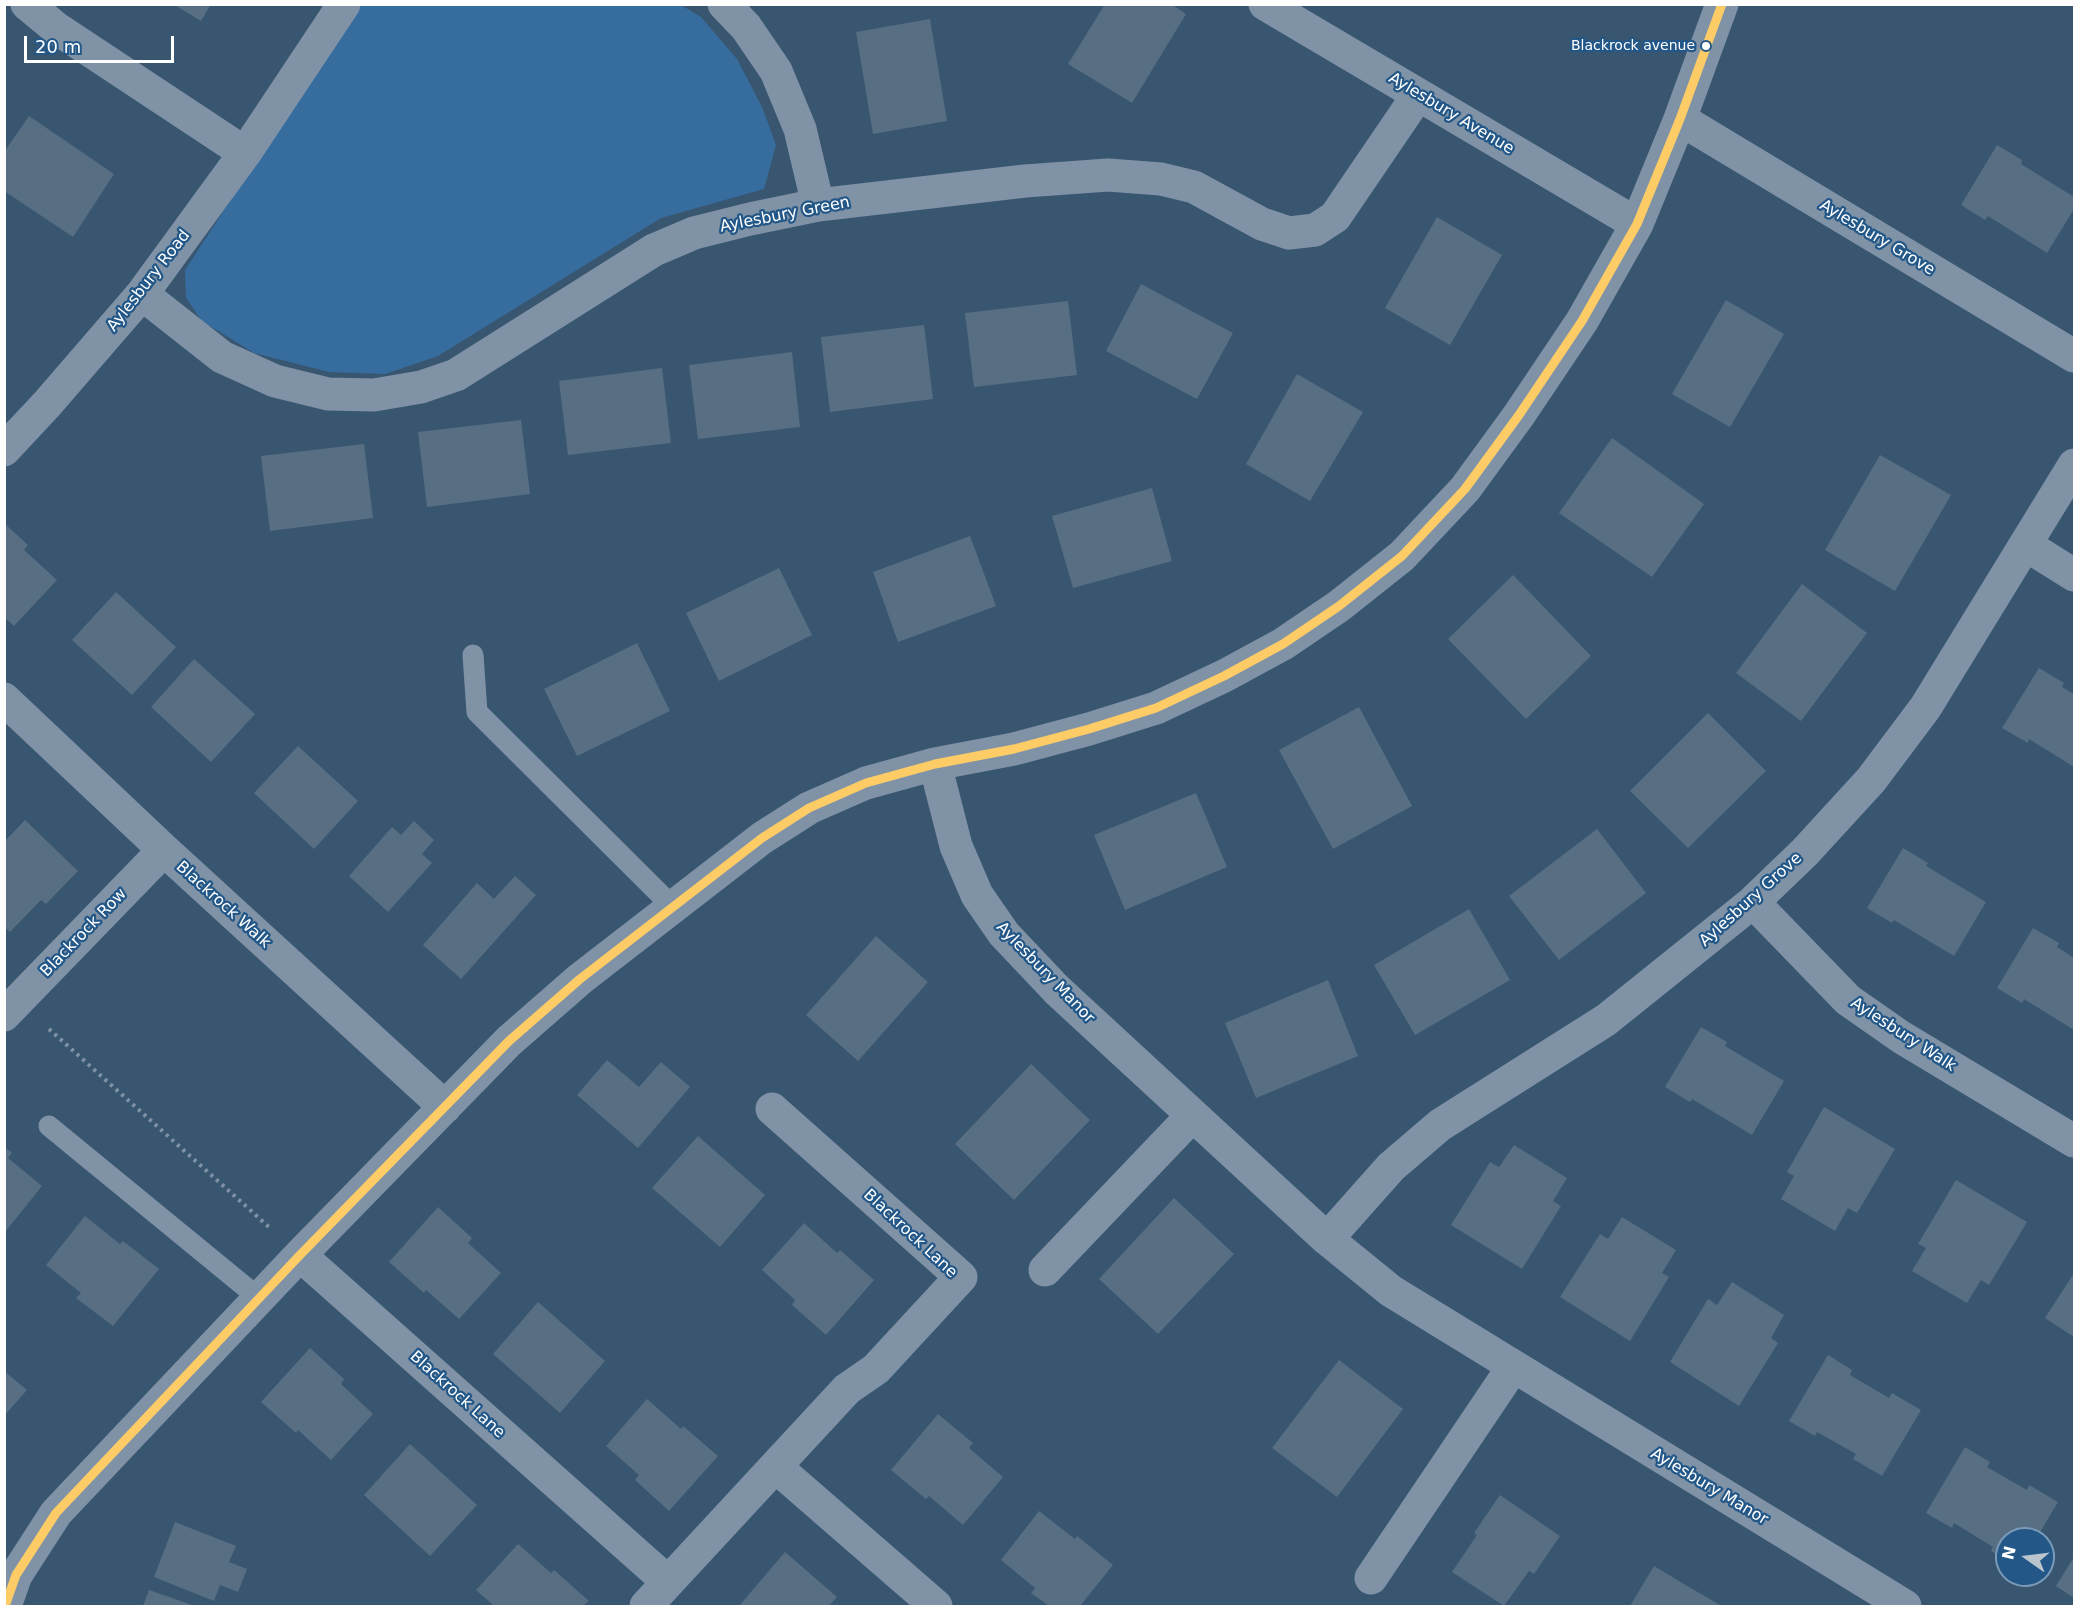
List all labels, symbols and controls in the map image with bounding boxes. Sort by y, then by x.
scale bar [27,24,177,62]
text: 20 m [35,36,81,57]
place label: Blackrock avenue [1571,38,1695,54]
marker: Blackrock avenue [1700,40,1712,52]
street label: Aylesbury Avenue [1385,69,1517,159]
street label: Aylesbury Green [718,193,852,237]
street label: Aylesbury Grove [1816,196,1938,280]
street label: Aylesbury Road [103,226,195,336]
street label: Aylesbury Grove [1696,849,1806,951]
street label: Blackrock Walk [172,857,274,953]
street label: Blackrock Row [37,885,131,981]
street label: Aylesbury Manor [992,918,1098,1028]
street label: Aylesbury Walk [1847,994,1959,1076]
street label: Blackrock Lane [859,1186,961,1282]
street label: Blackrock Lane [406,1347,508,1443]
street label: Aylesbury Manor [1647,1444,1771,1530]
north arrow [1995,1527,2055,1587]
text: N [1998,1544,2020,1562]

